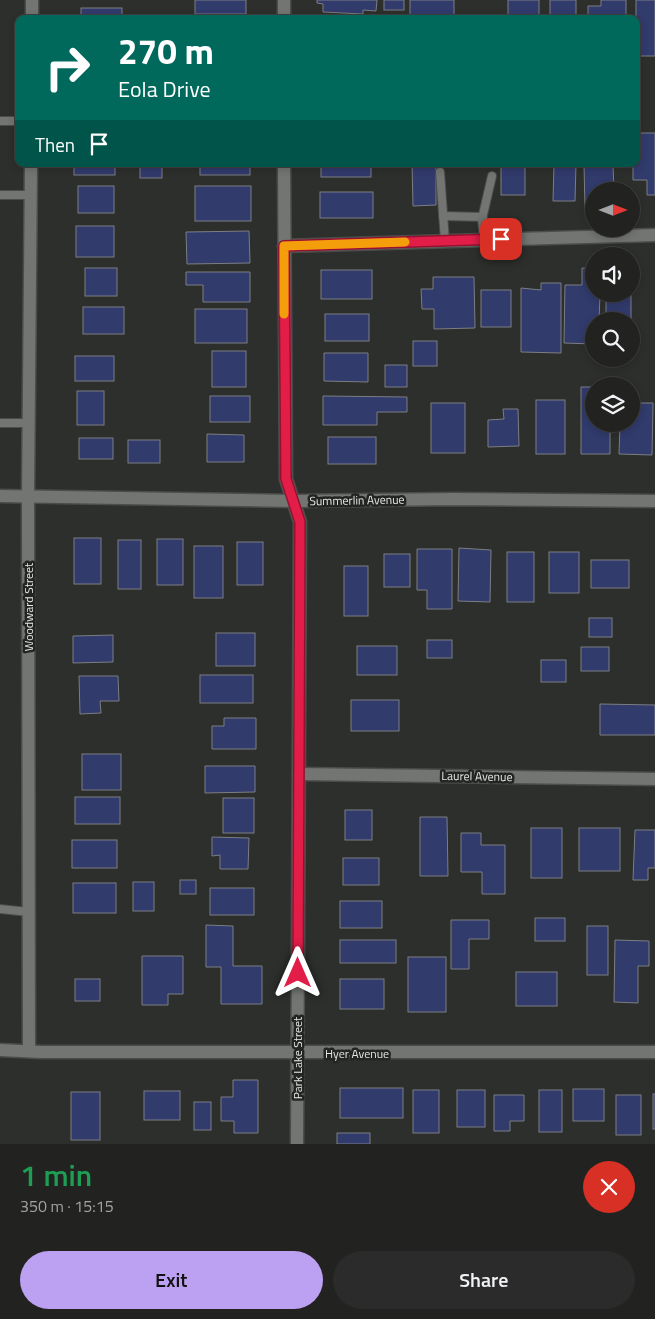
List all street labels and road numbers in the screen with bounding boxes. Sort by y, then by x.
street label: Summerlin Avenue [309,490,405,510]
street label: Woodward Street [19,562,38,651]
street label: Laurel Avenue [441,766,513,786]
street label: Park Lake Street [288,1016,307,1099]
street label: Hyer Avenue [325,1044,389,1063]

